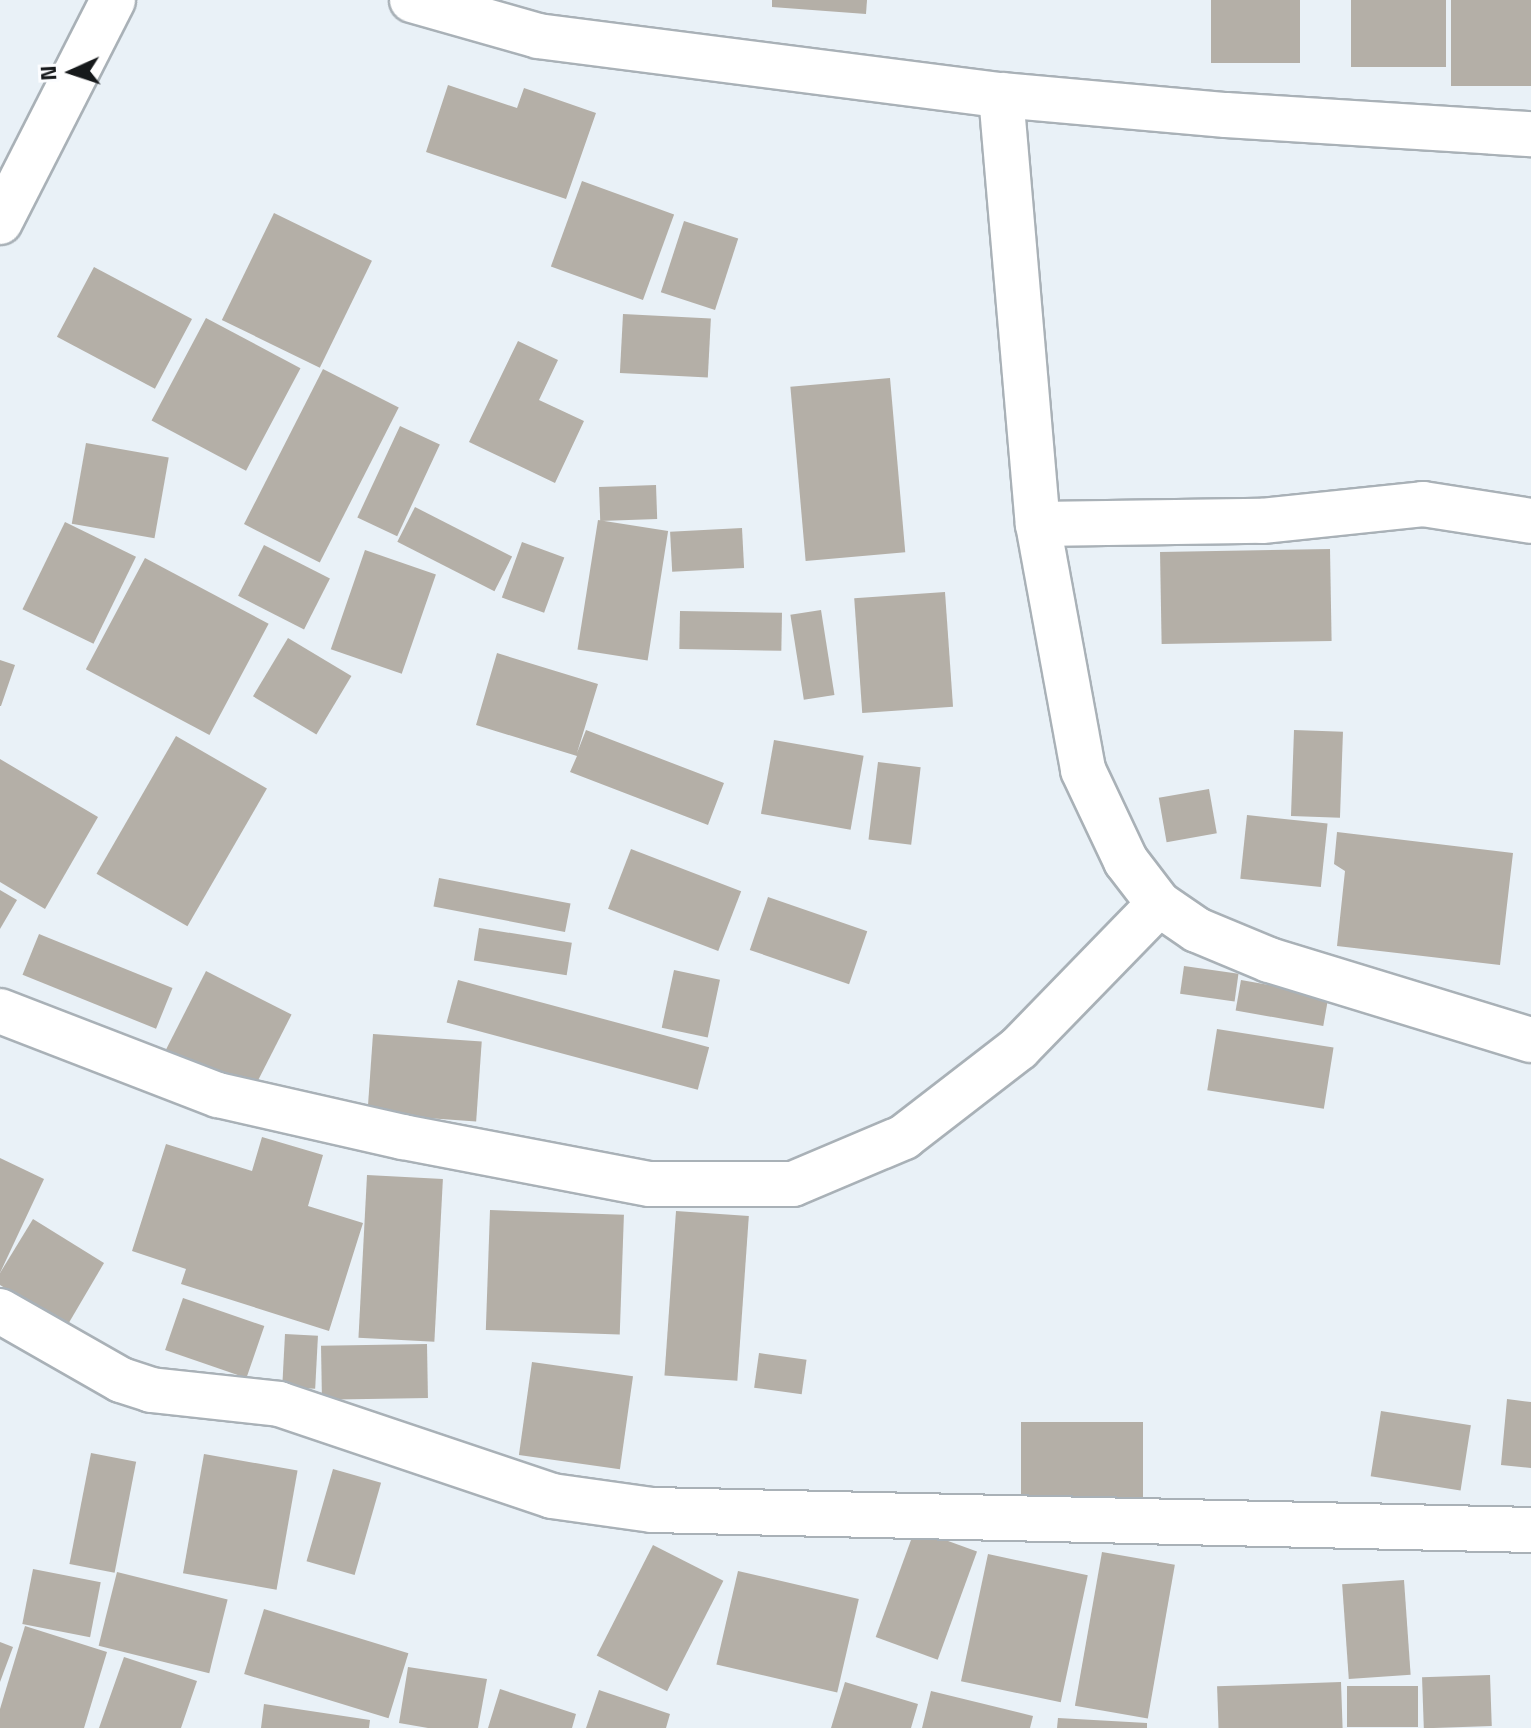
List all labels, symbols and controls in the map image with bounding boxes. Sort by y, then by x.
north arrow [32,32,112,112]
text: N [31,65,65,82]

